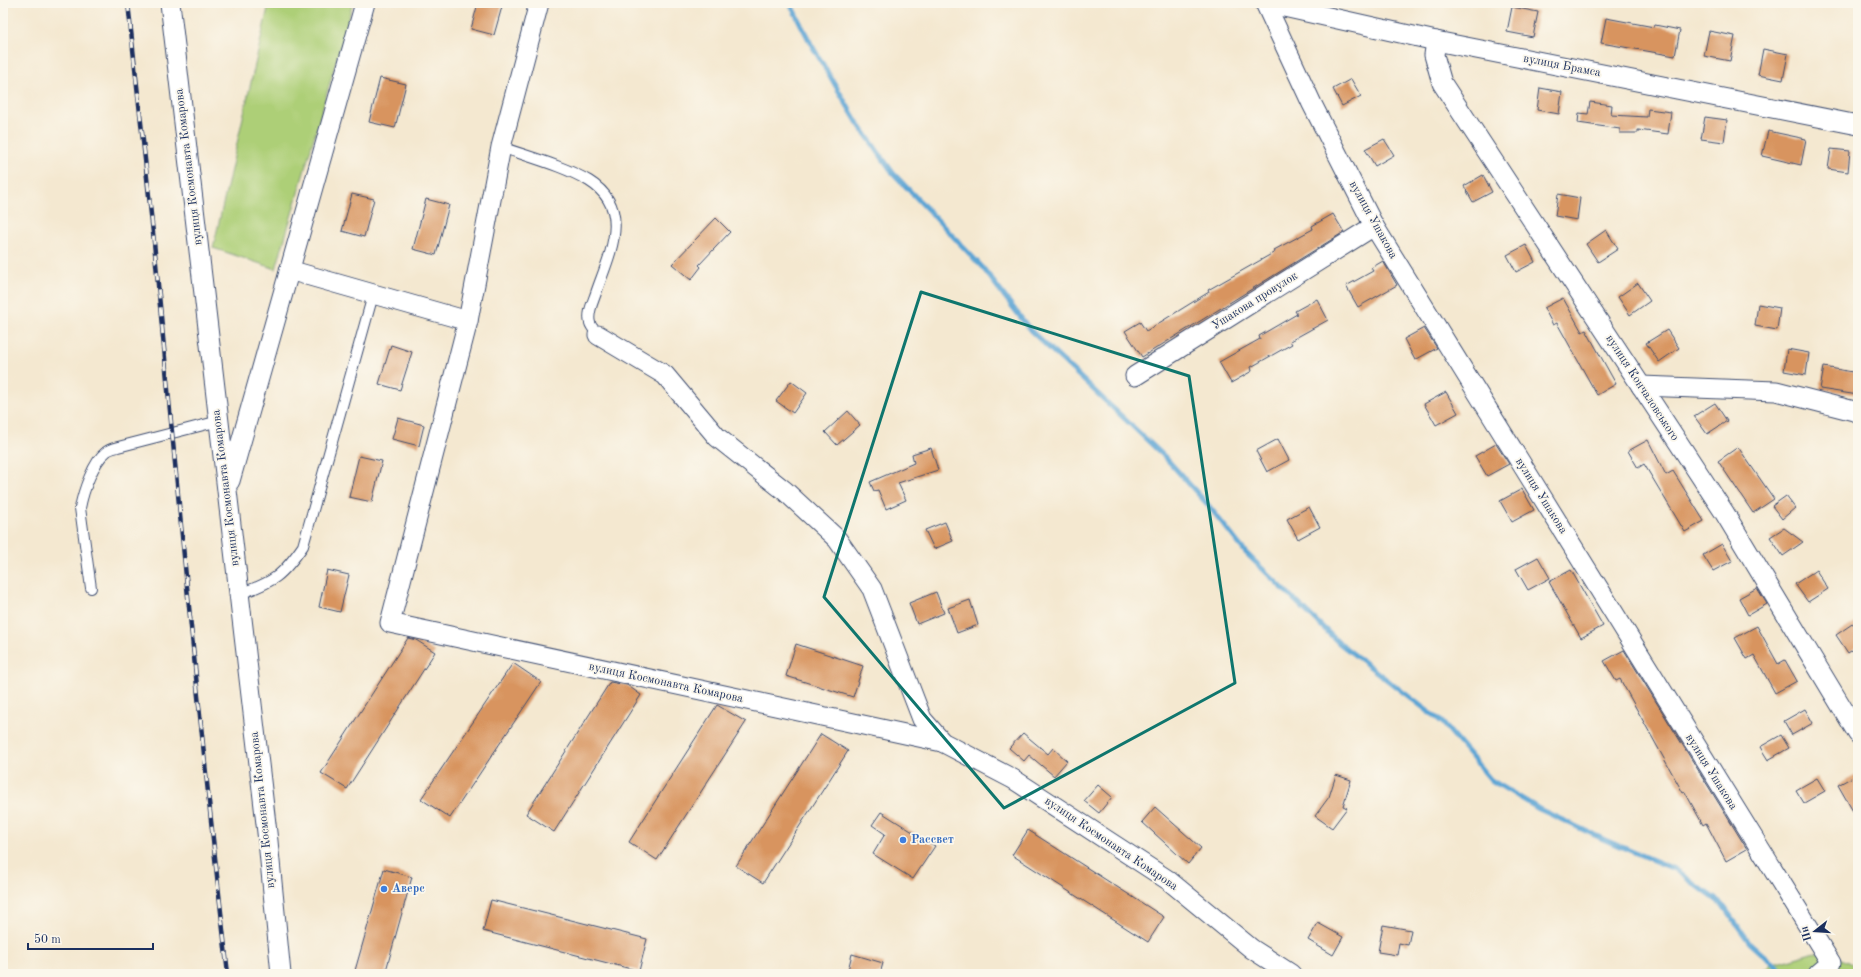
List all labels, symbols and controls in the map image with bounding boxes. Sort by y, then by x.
street label: вулиця Брамса [1522,53,1602,79]
street label: вулиця Космонавта Комарова [173,88,205,246]
street label: вулиця Ушакова [1347,179,1399,261]
street label: Ушакова провулок [1210,270,1300,332]
street label: вулиця Кончаловського [1603,333,1681,443]
street label: вулиця Космонавта Комарова [210,409,242,567]
street label: вулиця Ушакова [1513,456,1569,536]
street label: вулиця Космонавта Комарова [588,661,744,705]
street label: вулиця Космонавта Комарова [249,731,277,889]
street label: вулиця Ушакова [1683,732,1739,812]
street label: вулиця Космонавта Комарова [1042,795,1180,893]
place label: Рассвет [911,834,954,846]
marker: Рассвет [898,835,908,845]
place label: Аверс [392,883,425,895]
marker: Аверс [379,884,389,894]
north arrow [1795,911,1835,951]
scale bar [28,925,153,951]
text: Пн [1799,925,1814,942]
text: 50 m [34,933,61,946]

